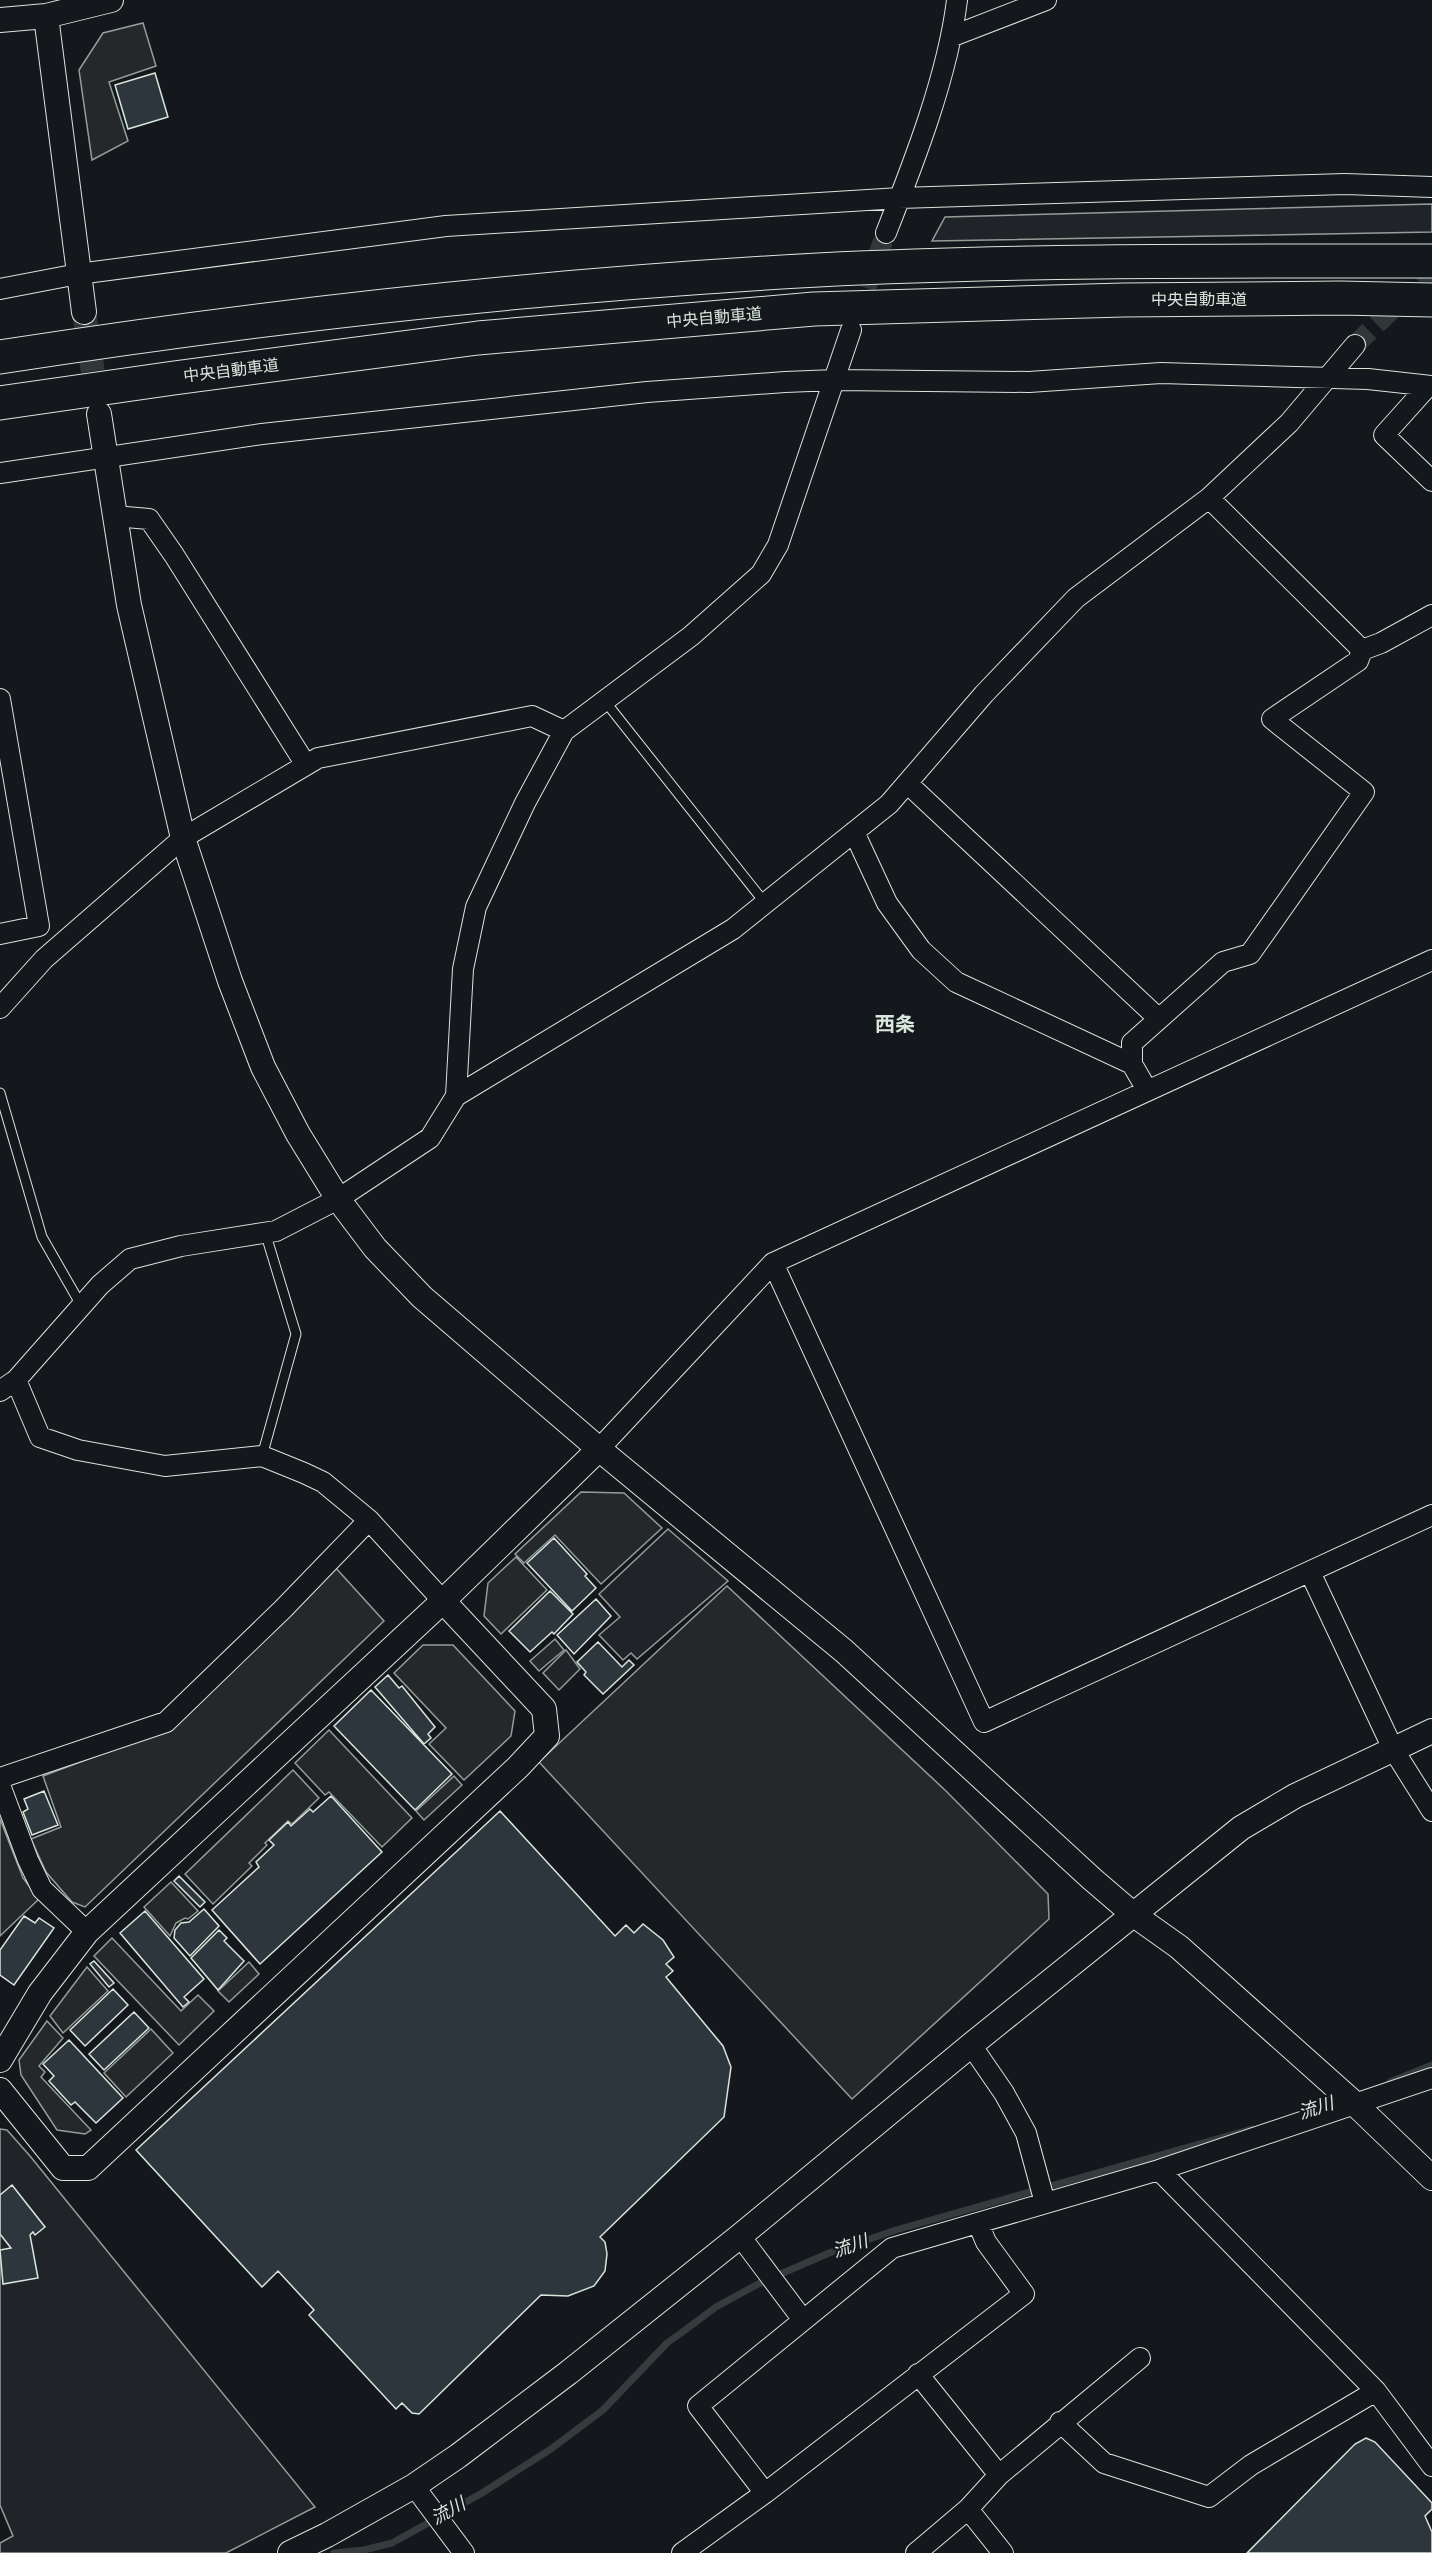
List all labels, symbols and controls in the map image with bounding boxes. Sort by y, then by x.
street label: 中央自動車道 [1151,289,1247,309]
street label: 中央自動車道 [665,303,763,331]
street label: 中央自動車道 [182,354,280,386]
district label: 西条 [875,1011,915,1036]
water label: 流川 [1295,2090,1338,2124]
water label: 流川 [829,2228,872,2262]
water label: 流川 [426,2491,471,2529]

